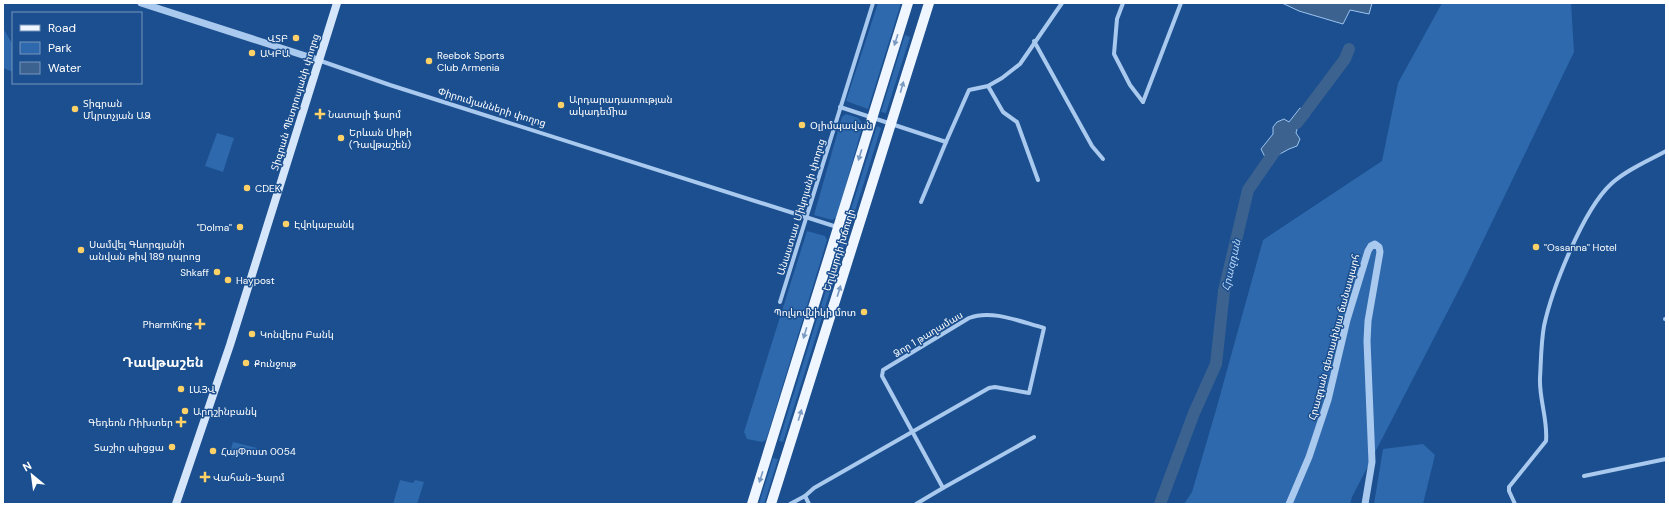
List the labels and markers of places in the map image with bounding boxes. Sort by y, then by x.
place label: ՎՏԲ [267,32,288,45]
marker: ՎՏԲ [291,33,301,43]
place label: ԱԿԲԱ [260,47,291,60]
marker: ԱԿԲԱ [247,48,257,58]
place label: Reebok Sports Club Armenia [437,49,505,74]
marker: Reebok Sports Club Armenia [424,56,434,66]
place label: Արդարադատության ակադեմիա [569,93,673,118]
place label: Տիգրան Մկրտչյան ԱՁ [83,97,151,122]
marker: Արդարադատության ակադեմիա [556,100,566,110]
marker: Տիգրան Մկրտչյան ԱՁ [70,104,80,114]
place label: Նատալի ֆարմ [328,108,401,121]
marker: Նատալի ֆարմ [315,109,325,119]
place label: Օլիմպավան [810,119,872,132]
marker: Օլիմպավան [797,120,807,130]
place label: Երևան Սիթի (Դավթաշեն) [349,126,412,151]
marker: Երևան Սիթի (Դավթաշեն) [336,133,346,143]
place label: CDEK [255,182,281,195]
marker: CDEK [242,183,252,193]
place label: Էվոկաբանկ [294,218,354,231]
marker: Էվոկաբանկ [281,219,291,229]
place label: "Dolma" [197,221,232,234]
marker: "Dolma" [235,222,245,232]
place label: Սամվել Գևորգյանի անվան թիվ 189 դպրոց [89,238,201,263]
place label: "Ossanna" Hotel [1544,241,1617,254]
marker: "Ossanna" Hotel [1531,242,1541,252]
marker: Սամվել Գևորգյանի անվան թիվ 189 դպրոց [76,245,86,255]
place label: Shkaff [180,266,210,279]
marker: Shkaff [212,267,222,277]
place label: Haypost [236,274,275,287]
marker: Haypost [223,275,233,285]
place label: Պոլկովնիկի մոտ [774,306,856,319]
marker: Պոլկովնիկի մոտ [859,307,869,317]
place label: PharmKing [143,318,192,331]
marker: PharmKing [195,319,205,329]
place label: Կոնվերս Բանկ [260,328,334,341]
marker: Կոնվերս Բանկ [247,329,257,339]
place label: Քունջութ [254,357,296,370]
marker: Քունջութ [241,358,251,368]
place label: ԼԱՅՎ [189,383,216,396]
marker: ԼԱՅՎ [176,384,186,394]
place label: Արդշինբանկ [193,405,257,418]
marker: Արդշինբանկ [180,406,190,416]
place label: Գեդեոն Ռիխտեր [88,416,173,429]
marker: Գեդեոն Ռիխտեր [176,417,186,427]
place label: Տաշիր պիցցա [94,441,164,454]
marker: Տաշիր պիցցա [167,442,177,452]
place label: ՀայՓոստ 0054 [221,445,296,458]
marker: ՀայՓոստ 0054 [208,446,218,456]
place label: Վահան-Ֆարմ [213,471,284,484]
marker: Վահան-Ֆարմ [200,472,210,482]

